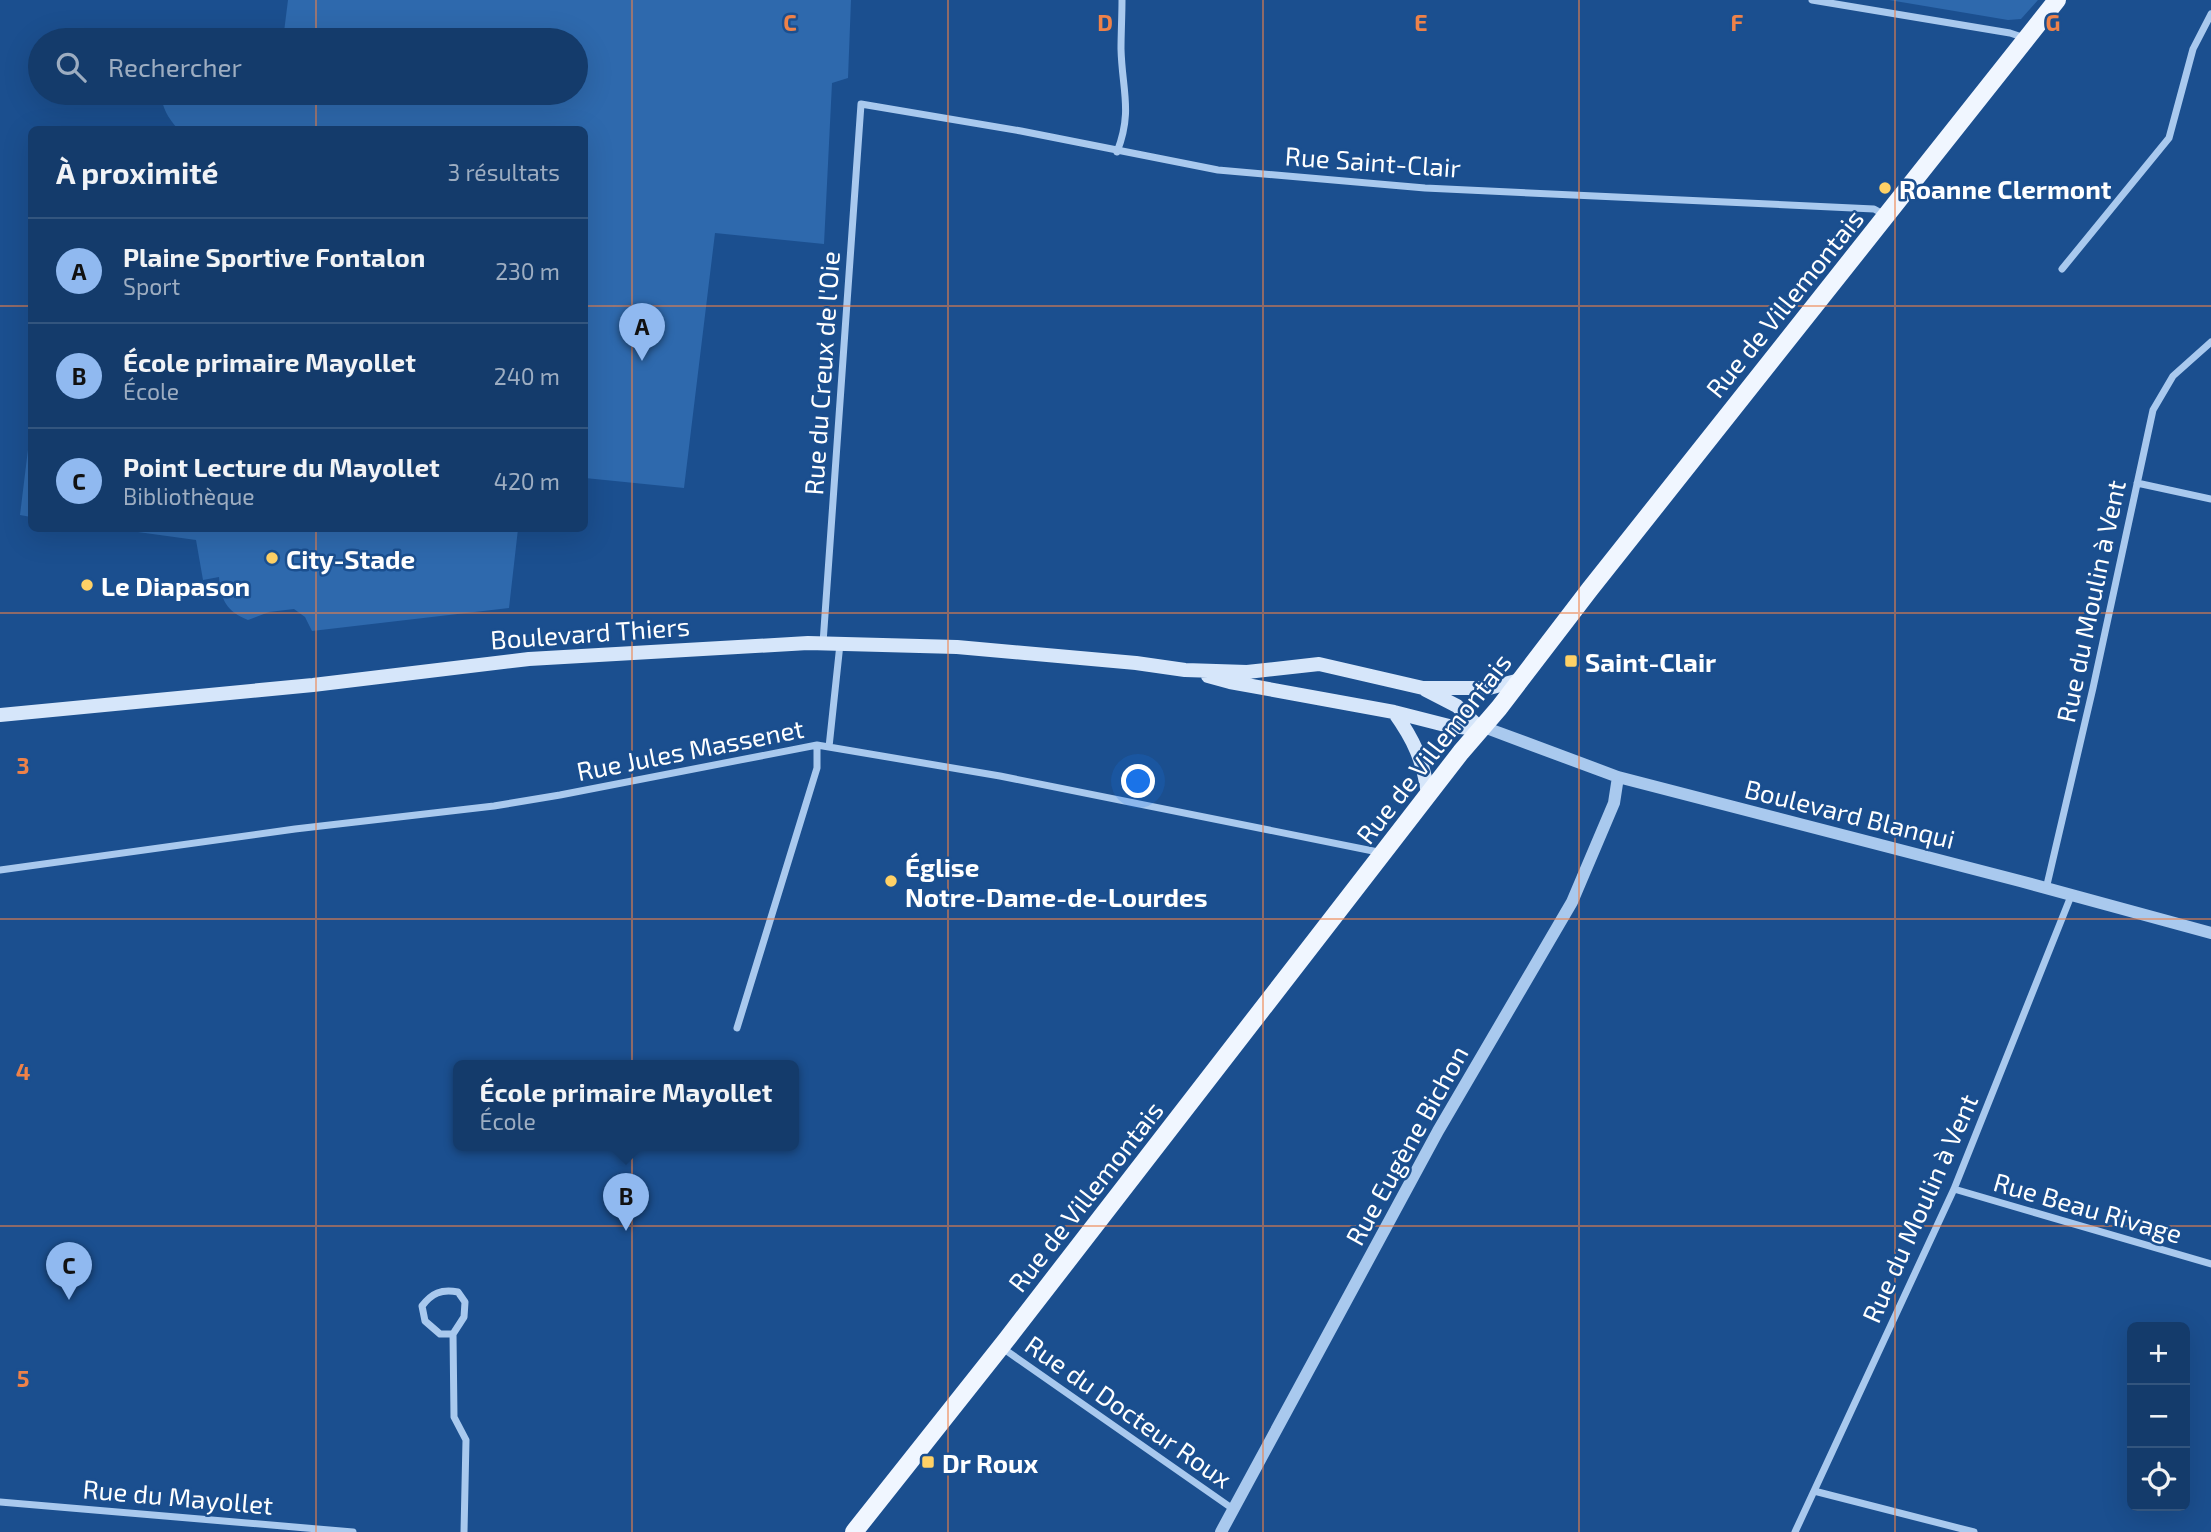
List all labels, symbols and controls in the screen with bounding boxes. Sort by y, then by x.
text: C [783,8,797,36]
text: D [1097,8,1113,36]
text: E [1414,8,1428,36]
text: F [1731,8,1744,36]
text: G [2046,8,2060,36]
search box [28,28,588,105]
icon: search [52,48,90,86]
text: Rechercher [108,51,242,82]
street label: Rue Saint-Clair [1284,139,1462,183]
text: À proximité [56,154,218,190]
text: 3 résultats [448,158,560,186]
place label: Roanne Clermont [1899,173,2112,204]
marker: Roanne Clermont [1877,180,1893,196]
street label: Rue de Villemontais [1699,203,1869,403]
text: Plaine Sportive Fontalon [123,241,425,272]
street label: Rue du Creux de l'Oie [797,250,845,496]
text: A [71,257,87,285]
text: 230 m [495,257,560,285]
text: Sport [123,272,180,300]
pin: A [619,303,665,361]
text: École primaire Mayollet [123,346,416,377]
text: B [72,362,86,390]
text: 240 m [494,362,560,390]
text: École [123,377,179,405]
text: Point Lecture du Mayollet [123,451,440,482]
text: C [72,467,86,495]
text: 420 m [494,467,560,495]
street label: Rue du Moulin à Vent [2049,477,2131,725]
text: Bibliothèque [123,482,255,510]
place label: City-Stade [286,543,415,575]
marker: City-Stade [264,550,280,566]
place label: Le Diapason [101,570,250,601]
marker: Le Diapason [79,577,95,593]
street label: Boulevard Thiers [489,610,691,654]
place label: Saint-Clair [1585,646,1716,677]
street label: Rue de Villemontais [1349,647,1517,849]
marker: Saint-Clair [1563,653,1579,669]
street label: Rue Jules Massenet [574,712,806,786]
text: 3 [16,751,30,779]
your location [1121,764,1155,798]
street label: Boulevard Blanqui [1742,772,1958,854]
place label: Église Notre-Dame-de-Lourdes [905,851,1208,912]
marker: Église Notre-Dame-de-Lourdes [883,873,899,889]
street label: Rue Eugène Bichon [1338,1040,1474,1250]
text: 4 [16,1057,30,1085]
popup [453,1060,799,1151]
text: École primaire Mayollet [480,1076,772,1107]
street label: Rue du Moulin à Vent [1855,1089,1983,1327]
street label: Rue de Villemontais [1001,1095,1169,1297]
text: École [480,1107,536,1135]
street label: Rue Beau Rivage [1990,1165,2186,1249]
pin: B [603,1173,649,1231]
pin: C [46,1242,92,1300]
map controls [2127,1322,2190,1511]
button: + [2127,1322,2190,1385]
street label: Rue du Docteur Roux [1020,1328,1238,1494]
text: 5 [17,1364,29,1392]
button: − [2127,1385,2190,1448]
place label: Dr Roux [942,1447,1038,1478]
button: locate [2127,1448,2190,1511]
marker: Dr Roux [920,1454,936,1470]
street label: Rue du Mayollet [82,1472,275,1520]

